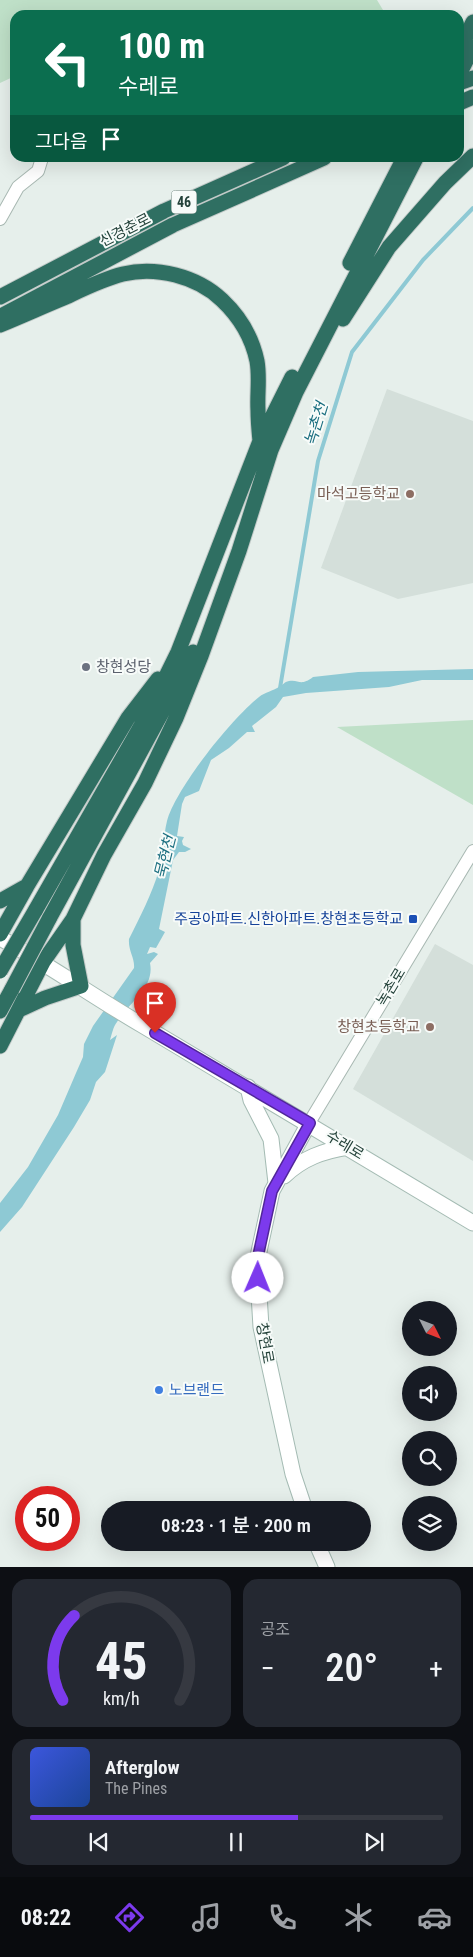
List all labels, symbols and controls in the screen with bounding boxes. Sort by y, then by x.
text: 100 m [118,26,205,67]
icon: left [35,30,100,95]
text: 수레로 [118,74,179,99]
icon: arrive [97,125,125,153]
text: 그다음 [35,130,87,153]
road number: 46 [172,190,196,213]
street label: 신경춘로 [96,209,154,251]
water label: 녹촌천 [300,398,332,448]
place label: 마석고등학교 [317,485,400,503]
marker: 마석고등학교 [404,488,416,500]
place label: 창현성당 [96,658,151,676]
marker: 창현성당 [80,661,92,673]
water label: 묵현천 [150,831,180,881]
place label: 주공아파트.신한아파트.창현초등학교 [174,910,403,928]
marker: 주공아파트.신한아파트.창현초등학교 [407,913,419,925]
street label: 녹촌로 [373,965,409,1009]
pin [134,982,176,1033]
icon: arrive [141,989,169,1017]
place label: 창현초등학교 [337,1018,420,1036]
marker: 창현초등학교 [424,1021,436,1033]
street label: 수레로 [323,1127,367,1163]
position arrow [231,1251,283,1303]
north arrow [402,1301,458,1356]
map controls [402,1301,457,1551]
street label: 창현로 [253,1321,277,1365]
button: sound [402,1366,457,1421]
place label: 노브랜드 [169,1381,224,1399]
marker: 노브랜드 [153,1384,165,1396]
button: search [402,1431,457,1486]
speed limit sign: 50 [15,1486,80,1551]
button: layers [402,1496,457,1551]
text: 08:23 · 1 분 · 200 m [161,1514,311,1537]
text: 공조 [261,1620,290,1639]
text: 45 [95,1631,148,1692]
text: 20° [325,1646,378,1690]
text: − [261,1652,275,1685]
text: + [429,1652,443,1685]
text: km/h [103,1688,140,1709]
text: Afterglow [105,1756,179,1779]
text: The Pines [105,1779,167,1798]
icon: previous [85,1828,113,1856]
icon: pause [222,1828,250,1856]
icon: next [360,1828,388,1856]
icon: directions [112,1900,147,1935]
icon: music [189,1900,224,1935]
icon: phone [265,1900,300,1935]
icon: climate [341,1900,376,1935]
icon: car [417,1900,452,1935]
text: 08:22 [21,1905,71,1930]

